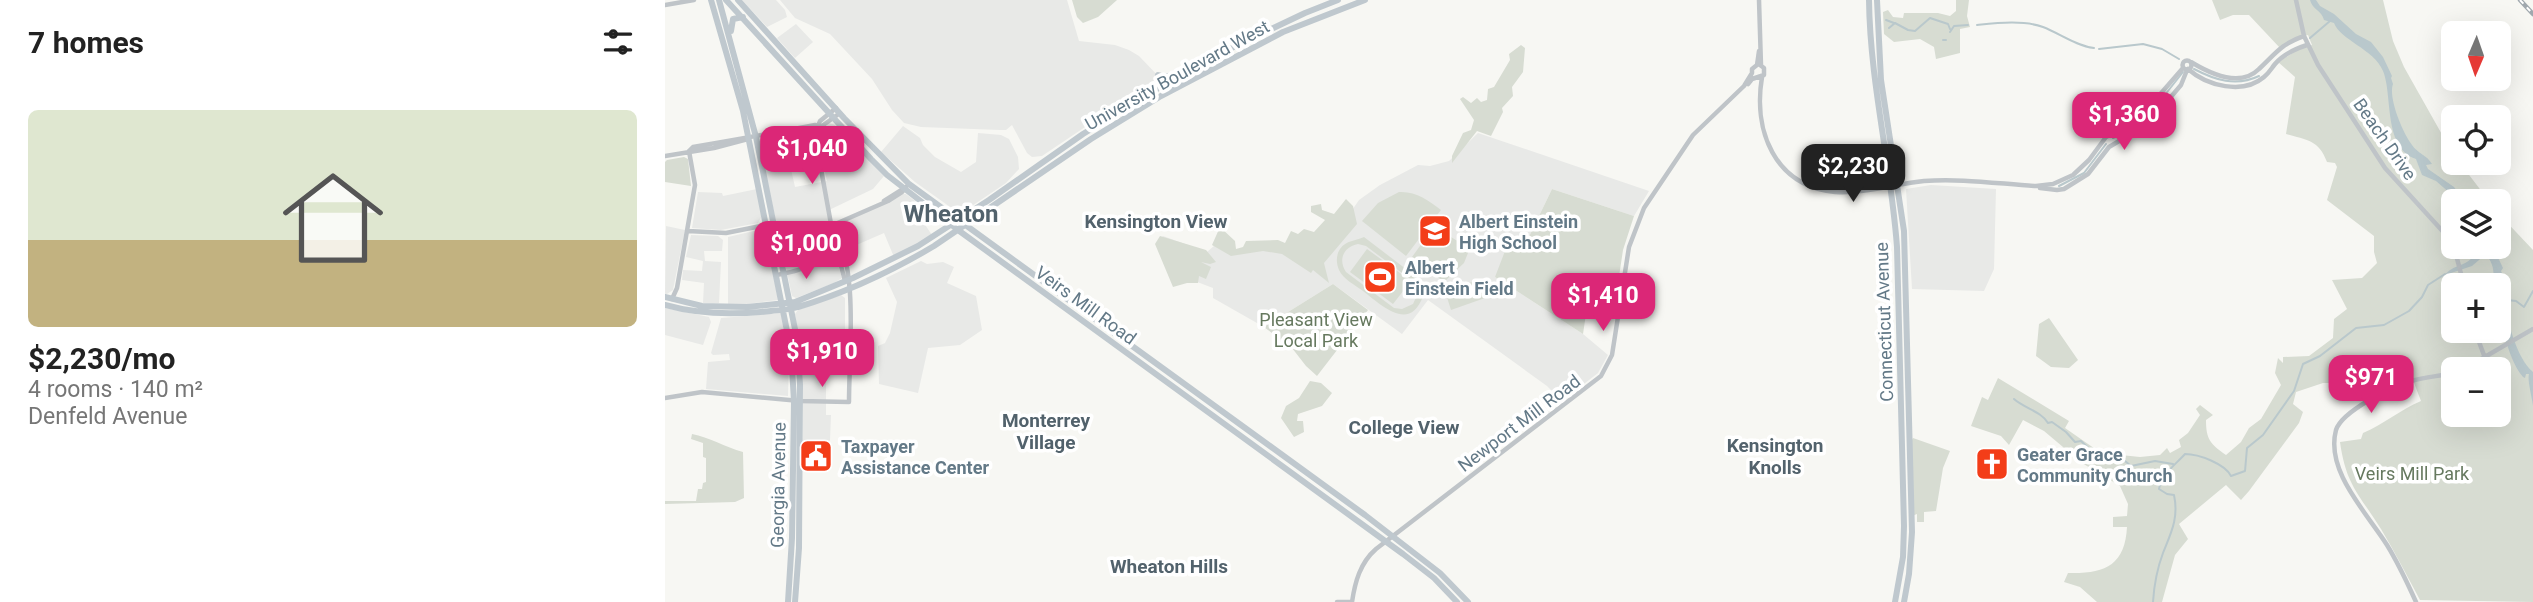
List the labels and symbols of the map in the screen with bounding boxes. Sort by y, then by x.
street label: University Boulevard West [1081,16,1273,134]
north arrow [2441,21,2511,91]
pin: $1,360 [2067,92,2181,152]
street label: Beach Drive [2349,94,2421,184]
pin: $1,040 [755,127,869,186]
pin: $2,230 [1796,144,1910,204]
district label: Wheaton [903,200,999,228]
district label: Kensington View [1085,210,1228,233]
place label: Albert Einstein High School [1459,211,1578,253]
school or university icon: Albert Einstein High School [1416,212,1454,250]
pin: $1,000 [749,222,863,281]
street label: Connecticut Avenue [1871,242,1897,402]
place label: Albert Einstein Field [1405,257,1514,299]
sports icon: Albert Einstein Field [1361,258,1399,296]
street label: Veirs Mill Road [1032,261,1140,349]
pin: $1,410 [1546,274,1660,333]
park label: Pleasant View Local Park [1259,309,1373,351]
pin: $1,910 [765,330,879,389]
pin: $971 [2330,356,2412,415]
street label: Newport Mill Road [1454,370,1584,476]
district label: Monterrey Village [1002,409,1091,454]
district label: College View [1349,416,1460,439]
street label: Georgia Avenue [766,422,790,548]
district label: Kensington Knolls [1727,434,1823,479]
place label: Taxpayer Assistance Center [841,436,989,478]
public building icon: Taxpayer Assistance Center [797,437,835,475]
place label: Geater Grace Community Church [2017,444,2173,486]
church icon: Geater Grace Community Church [1973,445,2011,483]
park label: Veirs Mill Park [2355,463,2470,484]
district label: Wheaton Hills [1110,555,1228,578]

